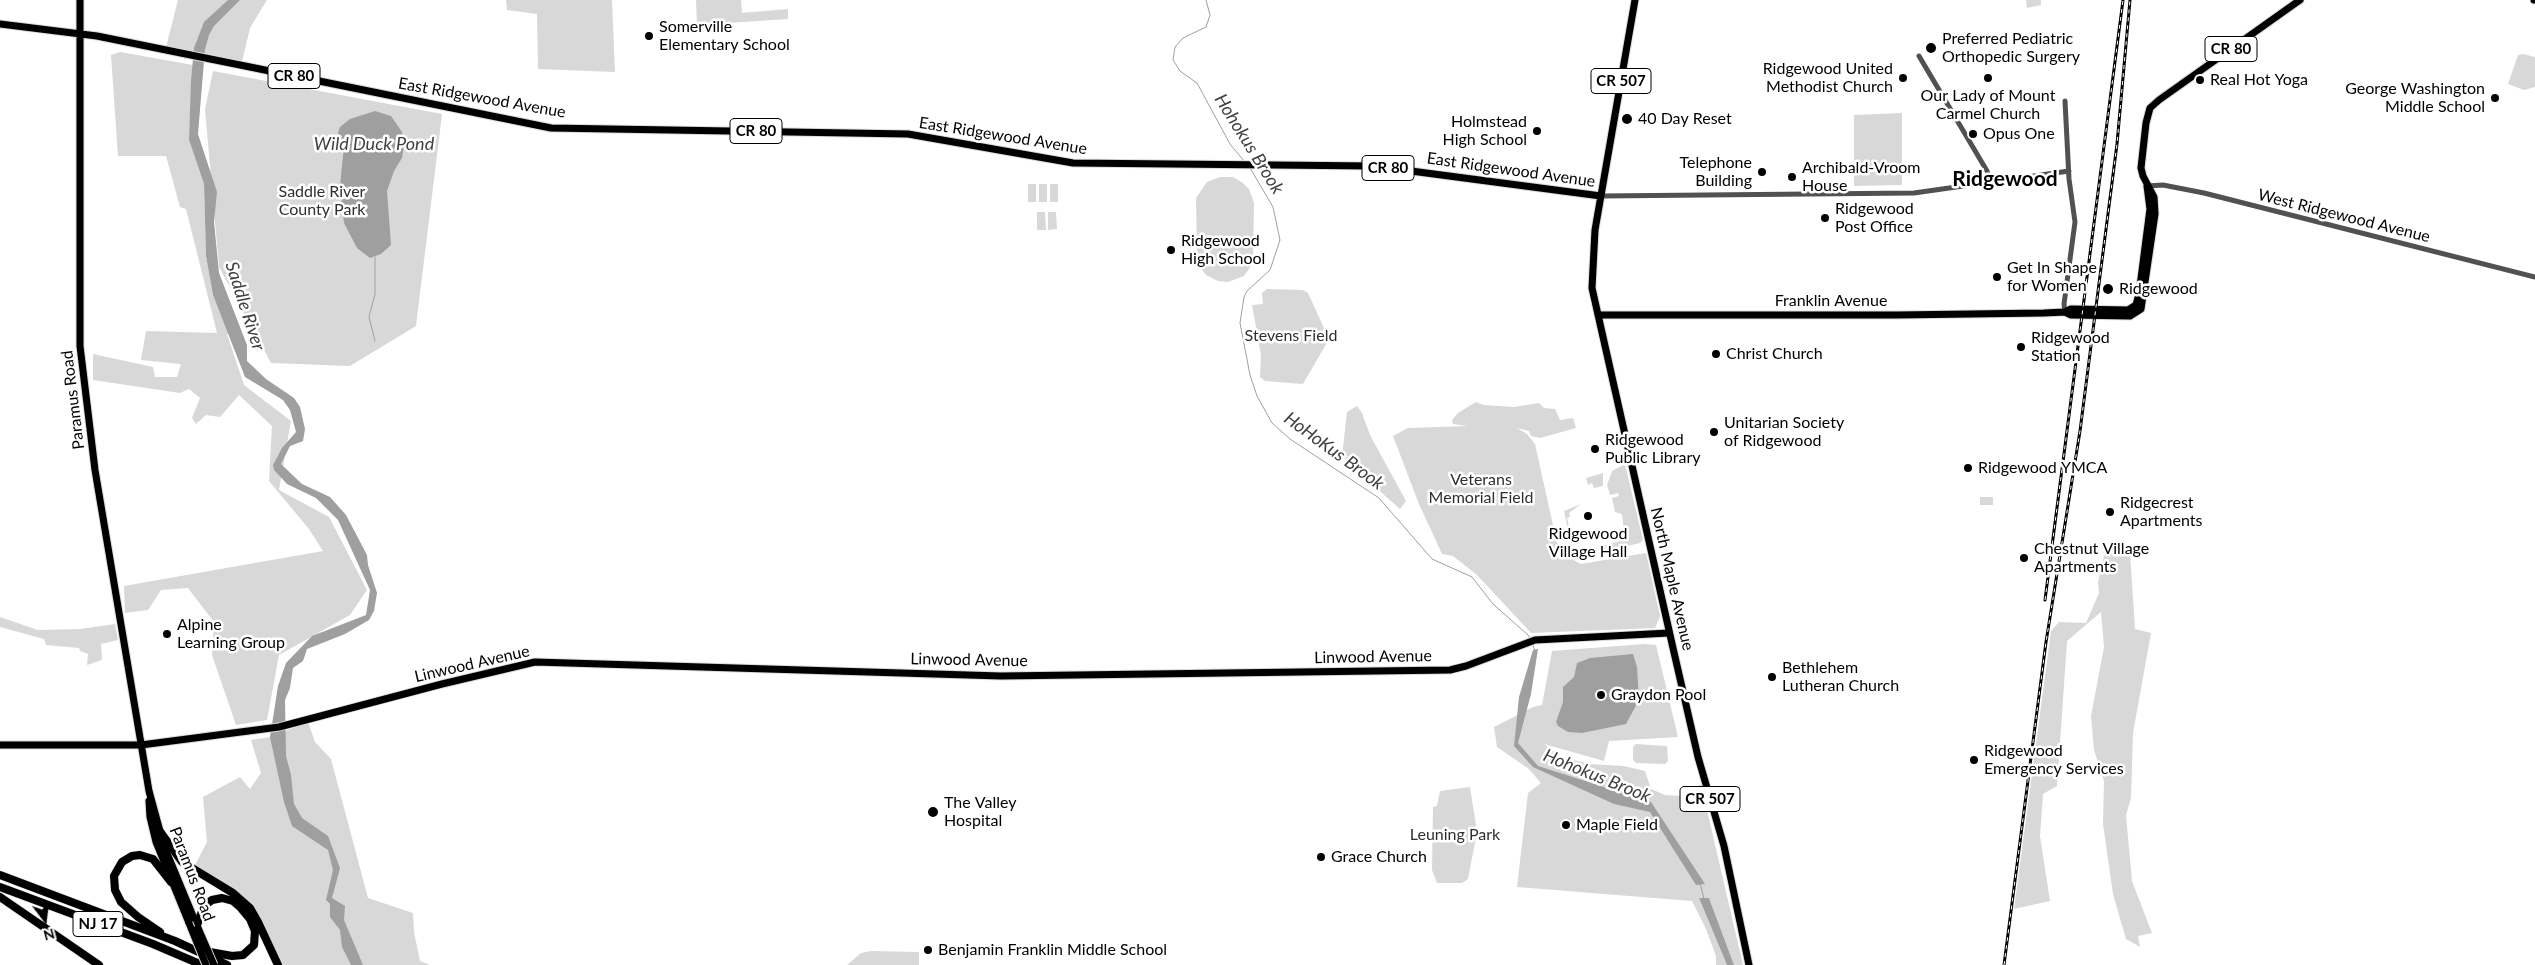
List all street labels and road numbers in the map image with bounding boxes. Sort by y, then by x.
road number: CR 80 [2205,36,2257,62]
road number: CR 80 [268,64,320,88]
road number: CR 507 [1591,68,1651,94]
street label: East Ridgewood Avenue [397,74,567,122]
street label: East Ridgewood Avenue [918,113,1088,159]
road number: CR 80 [730,118,782,144]
street label: East Ridgewood Avenue [1426,149,1596,191]
road number: CR 80 [1362,156,1414,180]
street label: West Ridgewood Avenue [2256,185,2432,247]
street label: Franklin Avenue [1775,291,1887,311]
street label: Paramus Road [57,349,89,451]
street label: North Maple Avenue [1646,505,1698,653]
street label: Linwood Avenue [413,641,531,687]
street label: Linwood Avenue [1314,646,1432,668]
street label: Linwood Avenue [910,649,1028,671]
road number: CR 507 [1680,786,1740,812]
street label: Paramus Road [165,824,219,924]
road number: NJ 17 [73,912,123,936]

